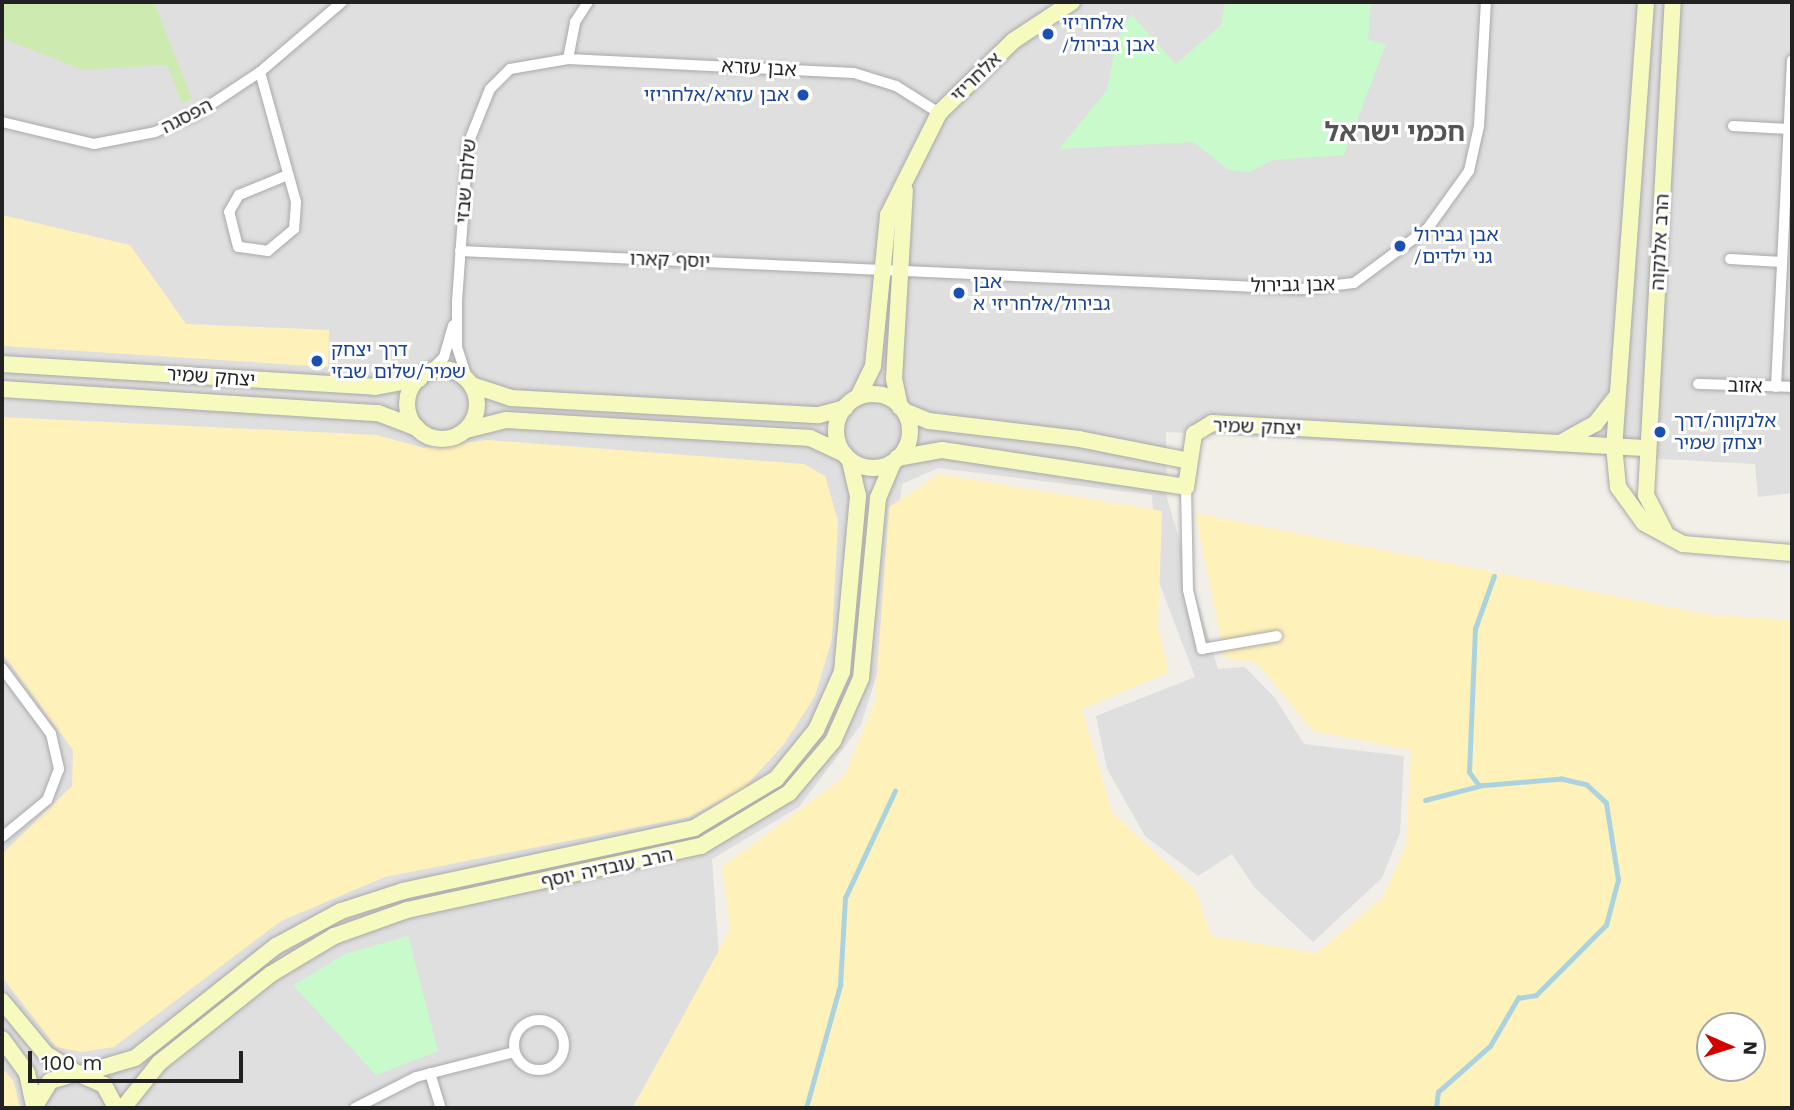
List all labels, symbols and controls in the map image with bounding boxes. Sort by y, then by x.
place label: אלחריזי /אבן גבירול [1062,12,1155,56]
marker: אלחריזי /אבן גבירול [1040,26,1056,42]
street label: אלחריזי [946,47,1006,107]
street label: אבן עזרא [721,55,797,81]
place label: אבן עזרא/אלחריזי [644,84,789,106]
marker: אבן עזרא/אלחריזי [795,87,811,103]
street label: הפסגה [158,93,216,139]
district label: חכמי ישראל [1325,117,1465,149]
street label: שלום שבזי [451,138,481,224]
street label: הרב אלנקוה [1646,193,1674,291]
place label: אבן גבירול /גני ילדים [1414,224,1498,268]
marker: אבן גבירול /גני ילדים [1392,238,1408,254]
street label: יוסף קארו [629,247,711,273]
place label: אבן גבירול/אלחריזי א [973,271,1110,315]
street label: אבן גבירול [1251,273,1335,297]
marker: אבן גבירול/אלחריזי א [951,285,967,301]
place label: דרך יצחק שמיר/שלום שבזי [331,339,466,383]
marker: דרך יצחק שמיר/שלום שבזי [309,353,325,369]
street label: יצחק שמיר [166,363,256,391]
street label: אזוב [1727,374,1763,398]
place label: אלנקווה/דרך יצחק שמיר [1674,410,1776,454]
street label: יצחק שמיר [1212,414,1302,440]
marker: אלנקווה/דרך יצחק שמיר [1652,424,1668,440]
street label: הרב עובדיה יוסף [539,843,675,893]
north arrow [1696,1012,1766,1082]
scale bar [32,1036,247,1080]
text: N [1739,1040,1762,1056]
text: 100 m [41,1050,103,1075]

